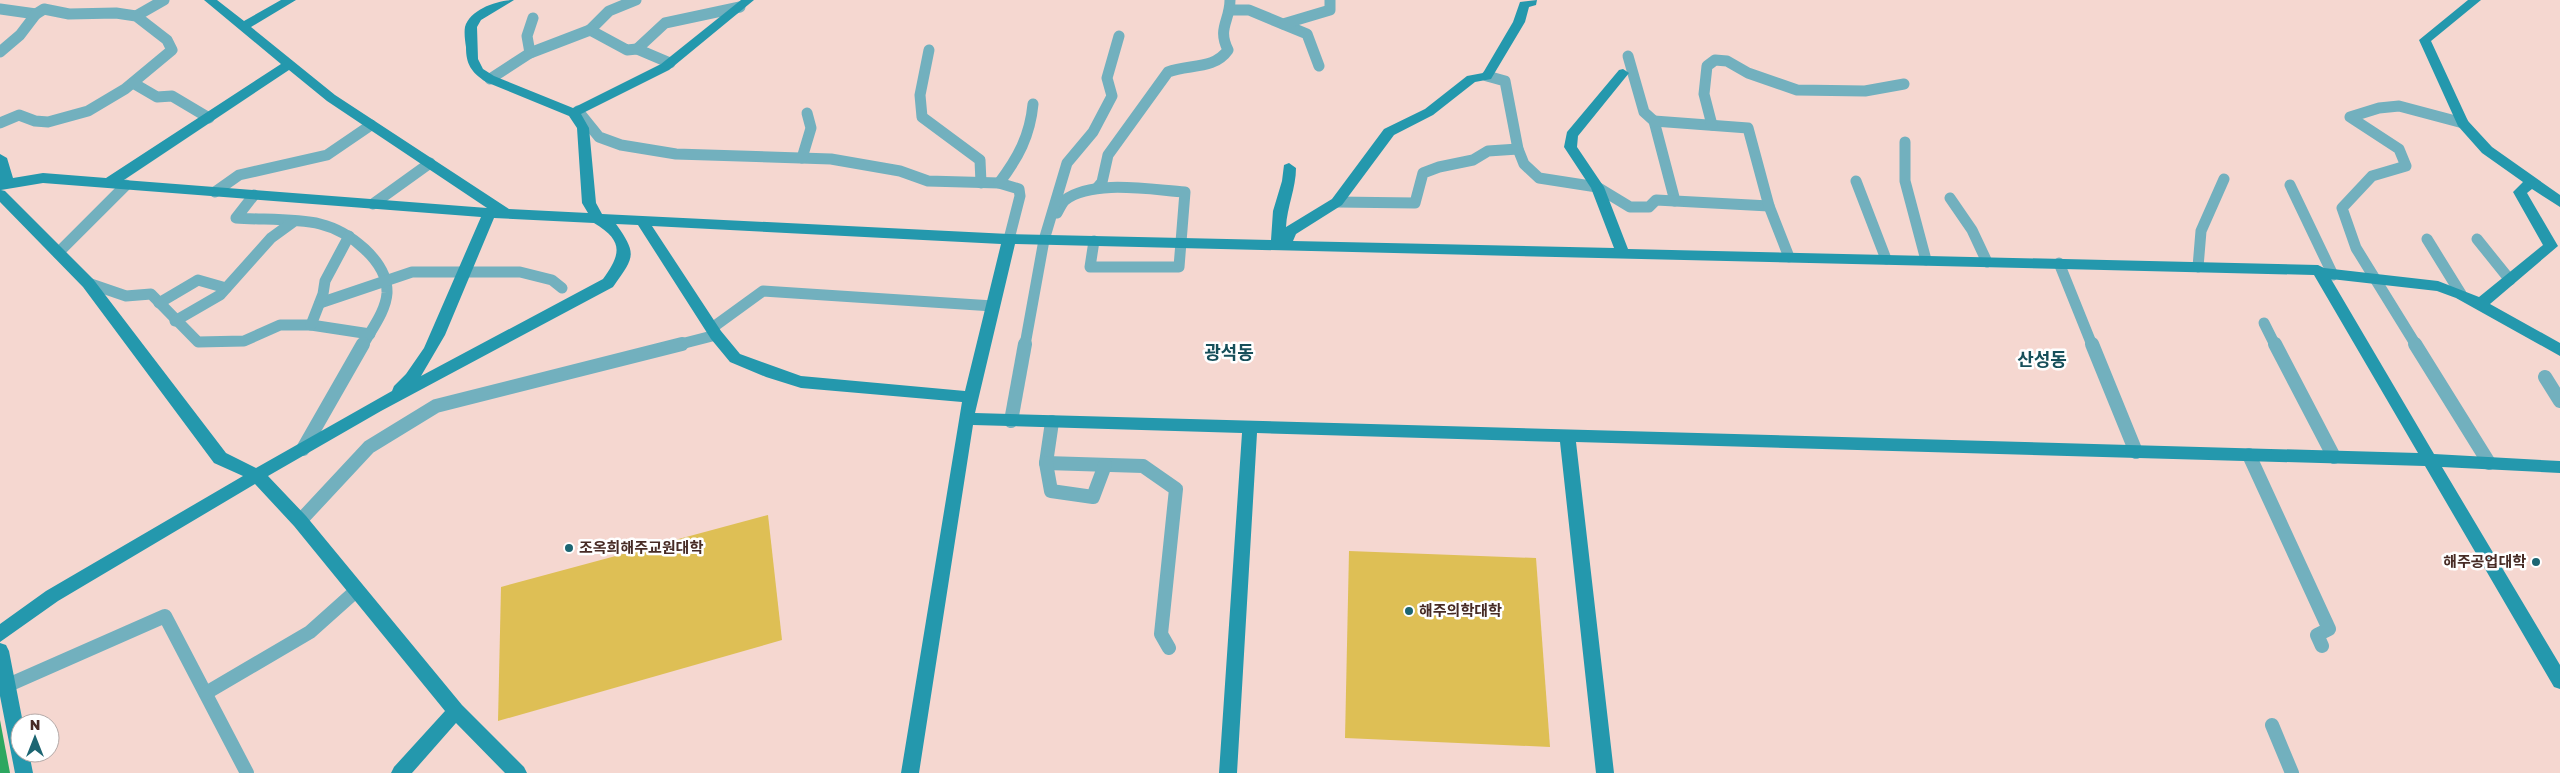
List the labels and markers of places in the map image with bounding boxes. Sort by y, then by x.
place label: 조옥희해주교원대학 [579,538,703,556]
marker: 조옥희해주교원대학 [563,542,575,554]
place label: 해주공업대학 [2443,552,2526,570]
marker: 해주공업대학 [2530,556,2542,568]
place label: 해주의학대학 [1419,601,1502,619]
marker: 해주의학대학 [1403,605,1415,617]

